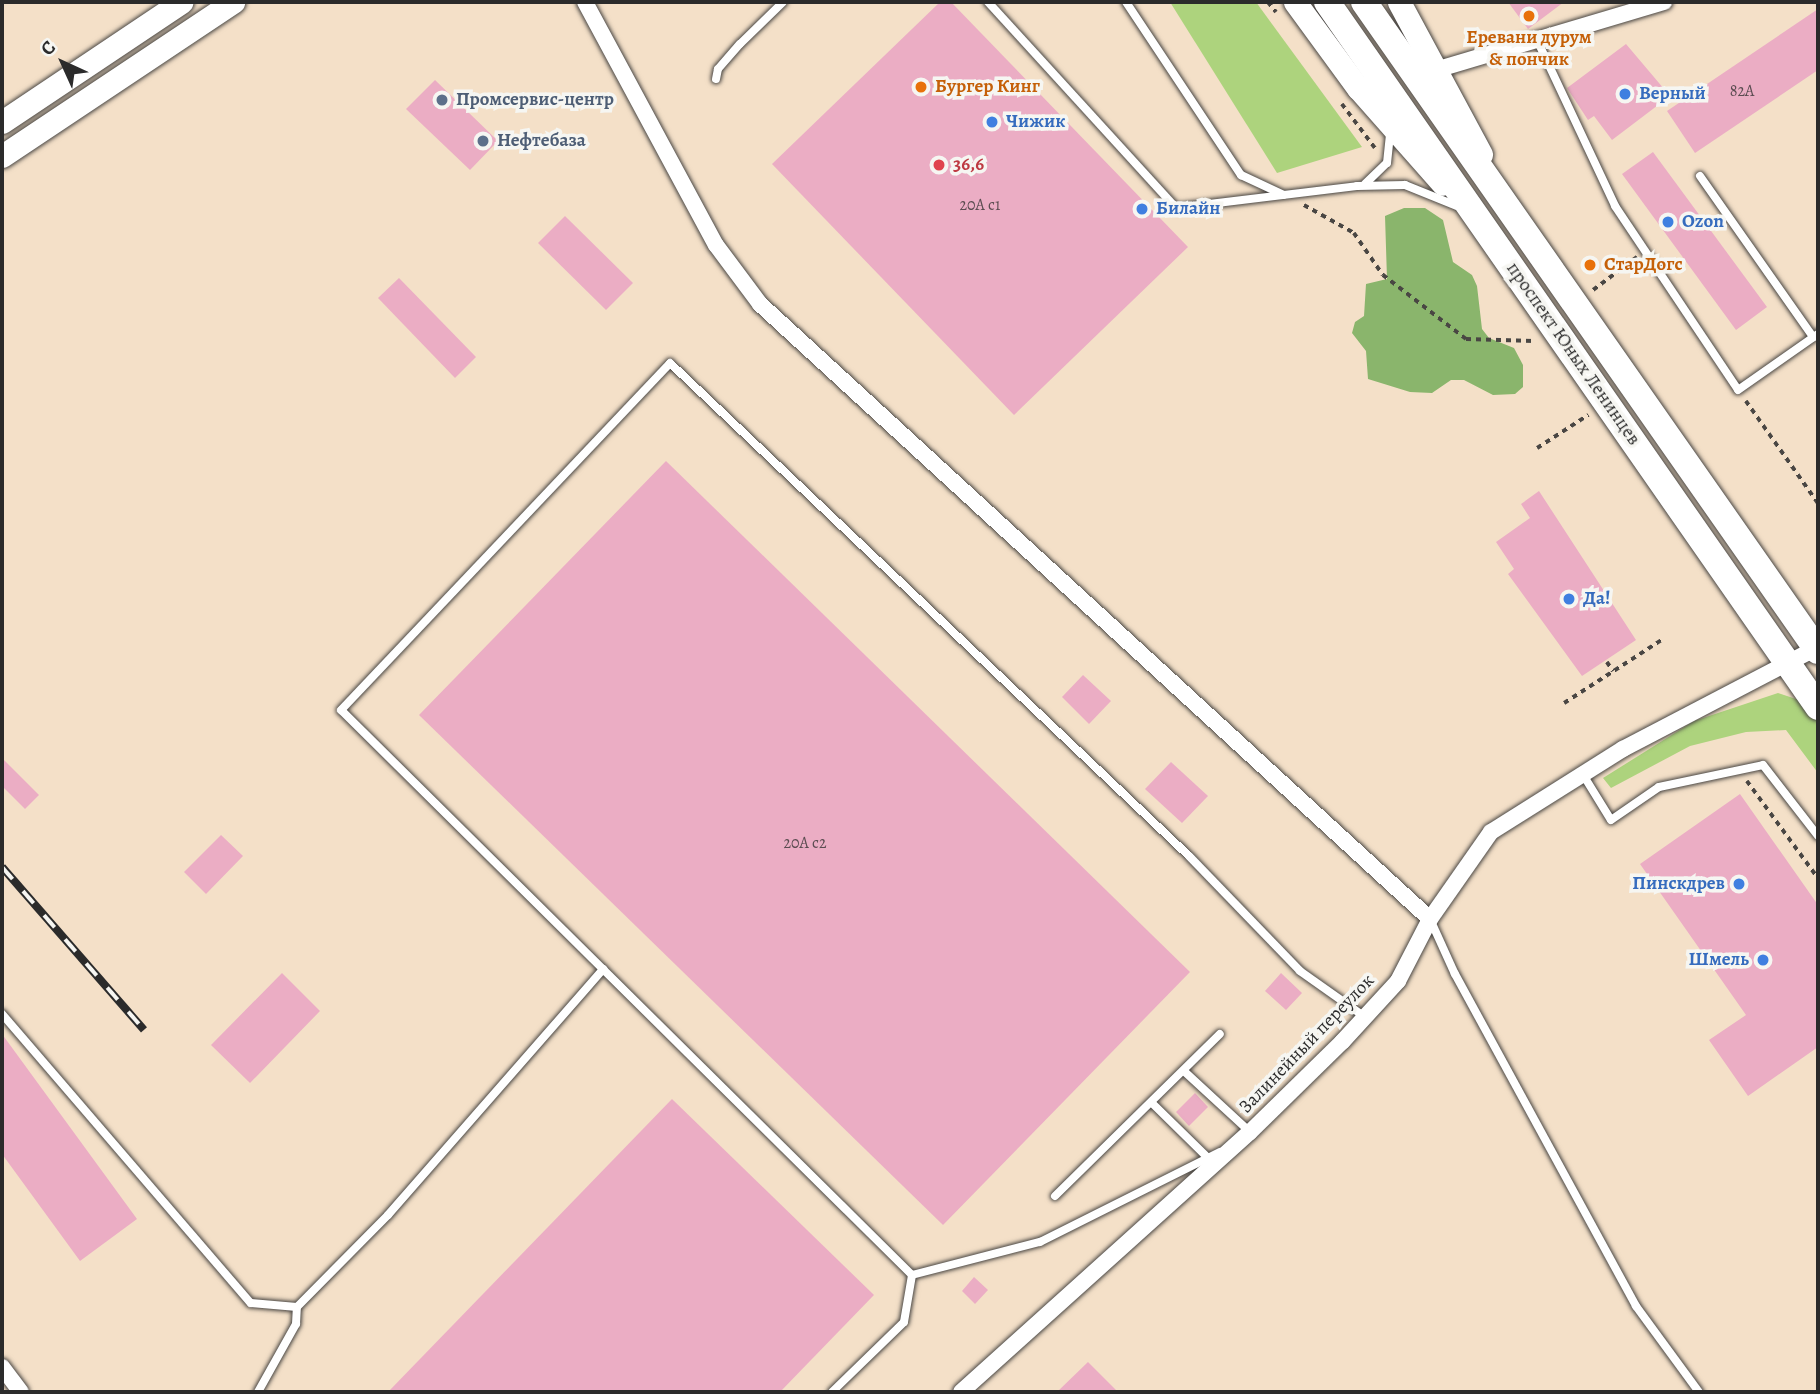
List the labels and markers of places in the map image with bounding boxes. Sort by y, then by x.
marker: Еревани дурум & пончик [1521,8,1537,24]
place label: Еревани дурум & пончик [1466,27,1592,71]
place label: Бургер Кинг [935,76,1040,98]
marker: Бургер Кинг [913,79,929,95]
place label: Верный [1639,83,1706,105]
marker: Верный [1617,86,1633,102]
place label: Промсервис-центр [456,89,614,111]
marker: Промсервис-центр [434,92,450,108]
place label: Чижик [1006,111,1066,133]
marker: Чижик [984,114,1000,130]
place label: Нефтебаза [497,130,586,152]
marker: Нефтебаза [475,133,491,149]
place label: 36,6 [953,154,984,176]
marker: 36,6 [931,157,947,173]
place label: Билайн [1156,198,1220,220]
marker: Билайн [1134,201,1150,217]
place label: Ozon [1682,211,1724,233]
marker: Ozon [1660,214,1676,230]
place label: СтарДогс [1604,254,1683,276]
marker: СтарДогс [1582,257,1598,273]
place label: Да! [1583,588,1610,610]
marker: Да! [1561,591,1577,607]
place label: Пинскдрев [1632,873,1725,895]
marker: Пинскдрев [1731,876,1747,892]
place label: Шмель [1689,949,1749,971]
marker: Шмель [1755,952,1771,968]

